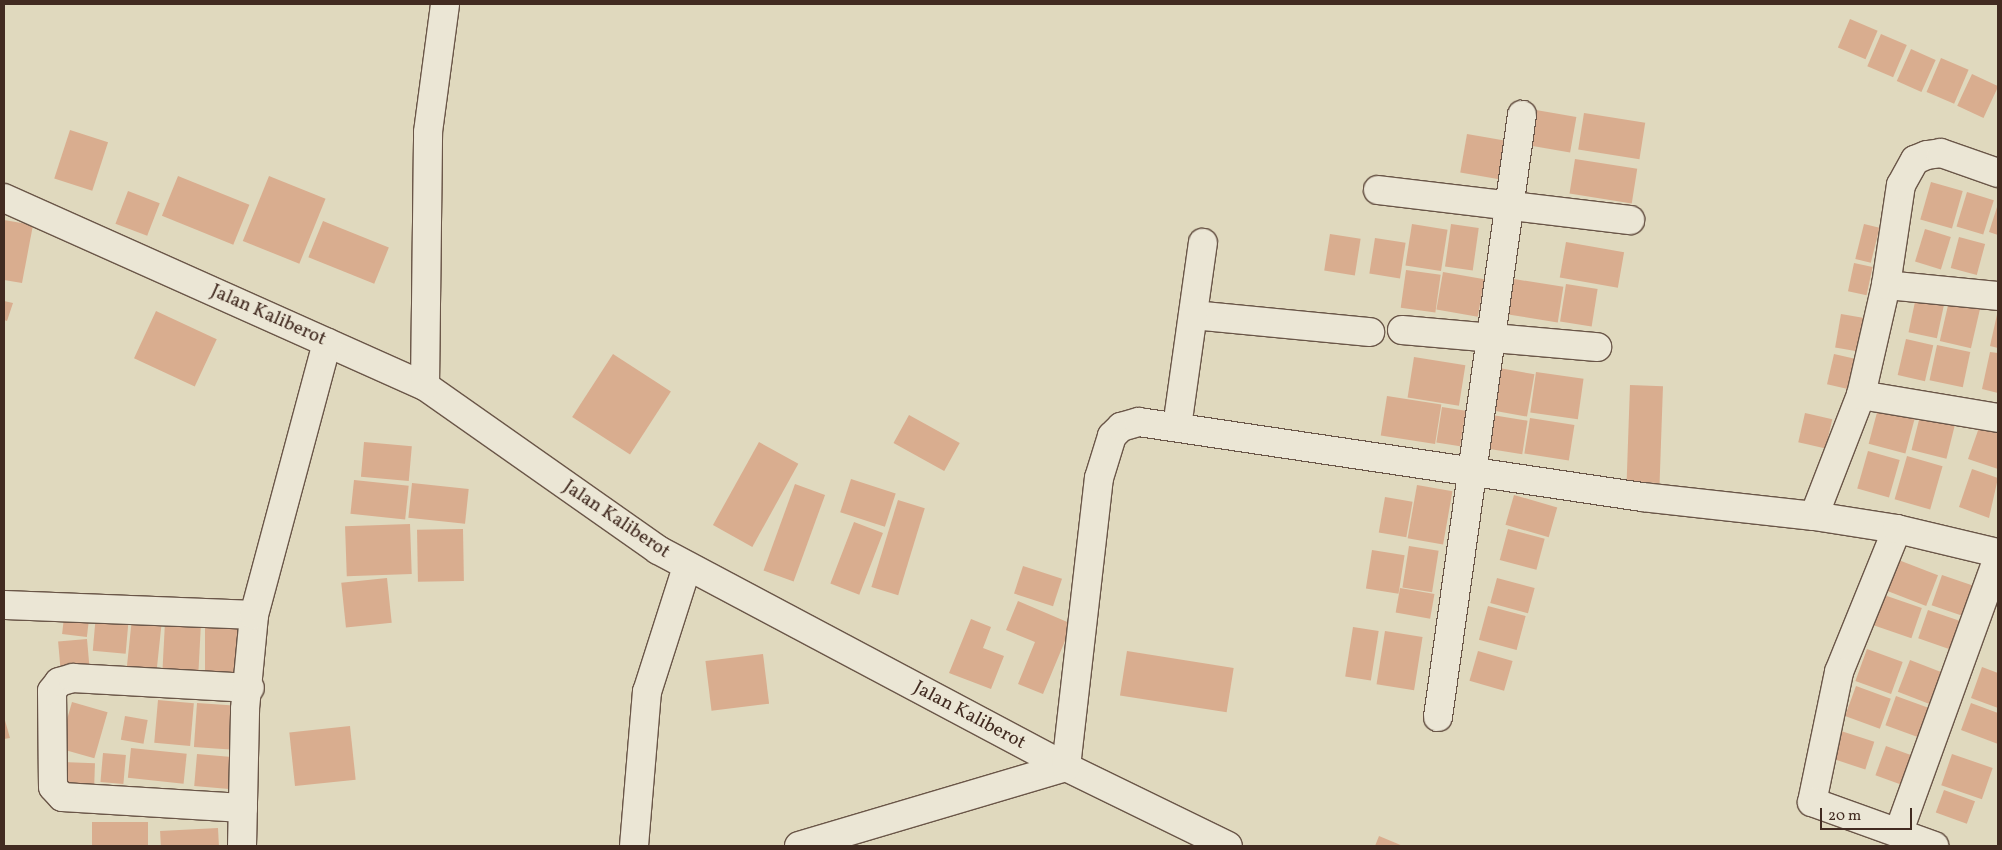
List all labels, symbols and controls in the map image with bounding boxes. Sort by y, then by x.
street label: Jalan Kaliberot [207,280,329,352]
street label: Jalan Kaliberot [558,476,674,564]
street label: Jalan Kaliberot [909,677,1029,755]
scale bar [1822,798,1914,830]
text: 20 m [1828,806,1861,827]

